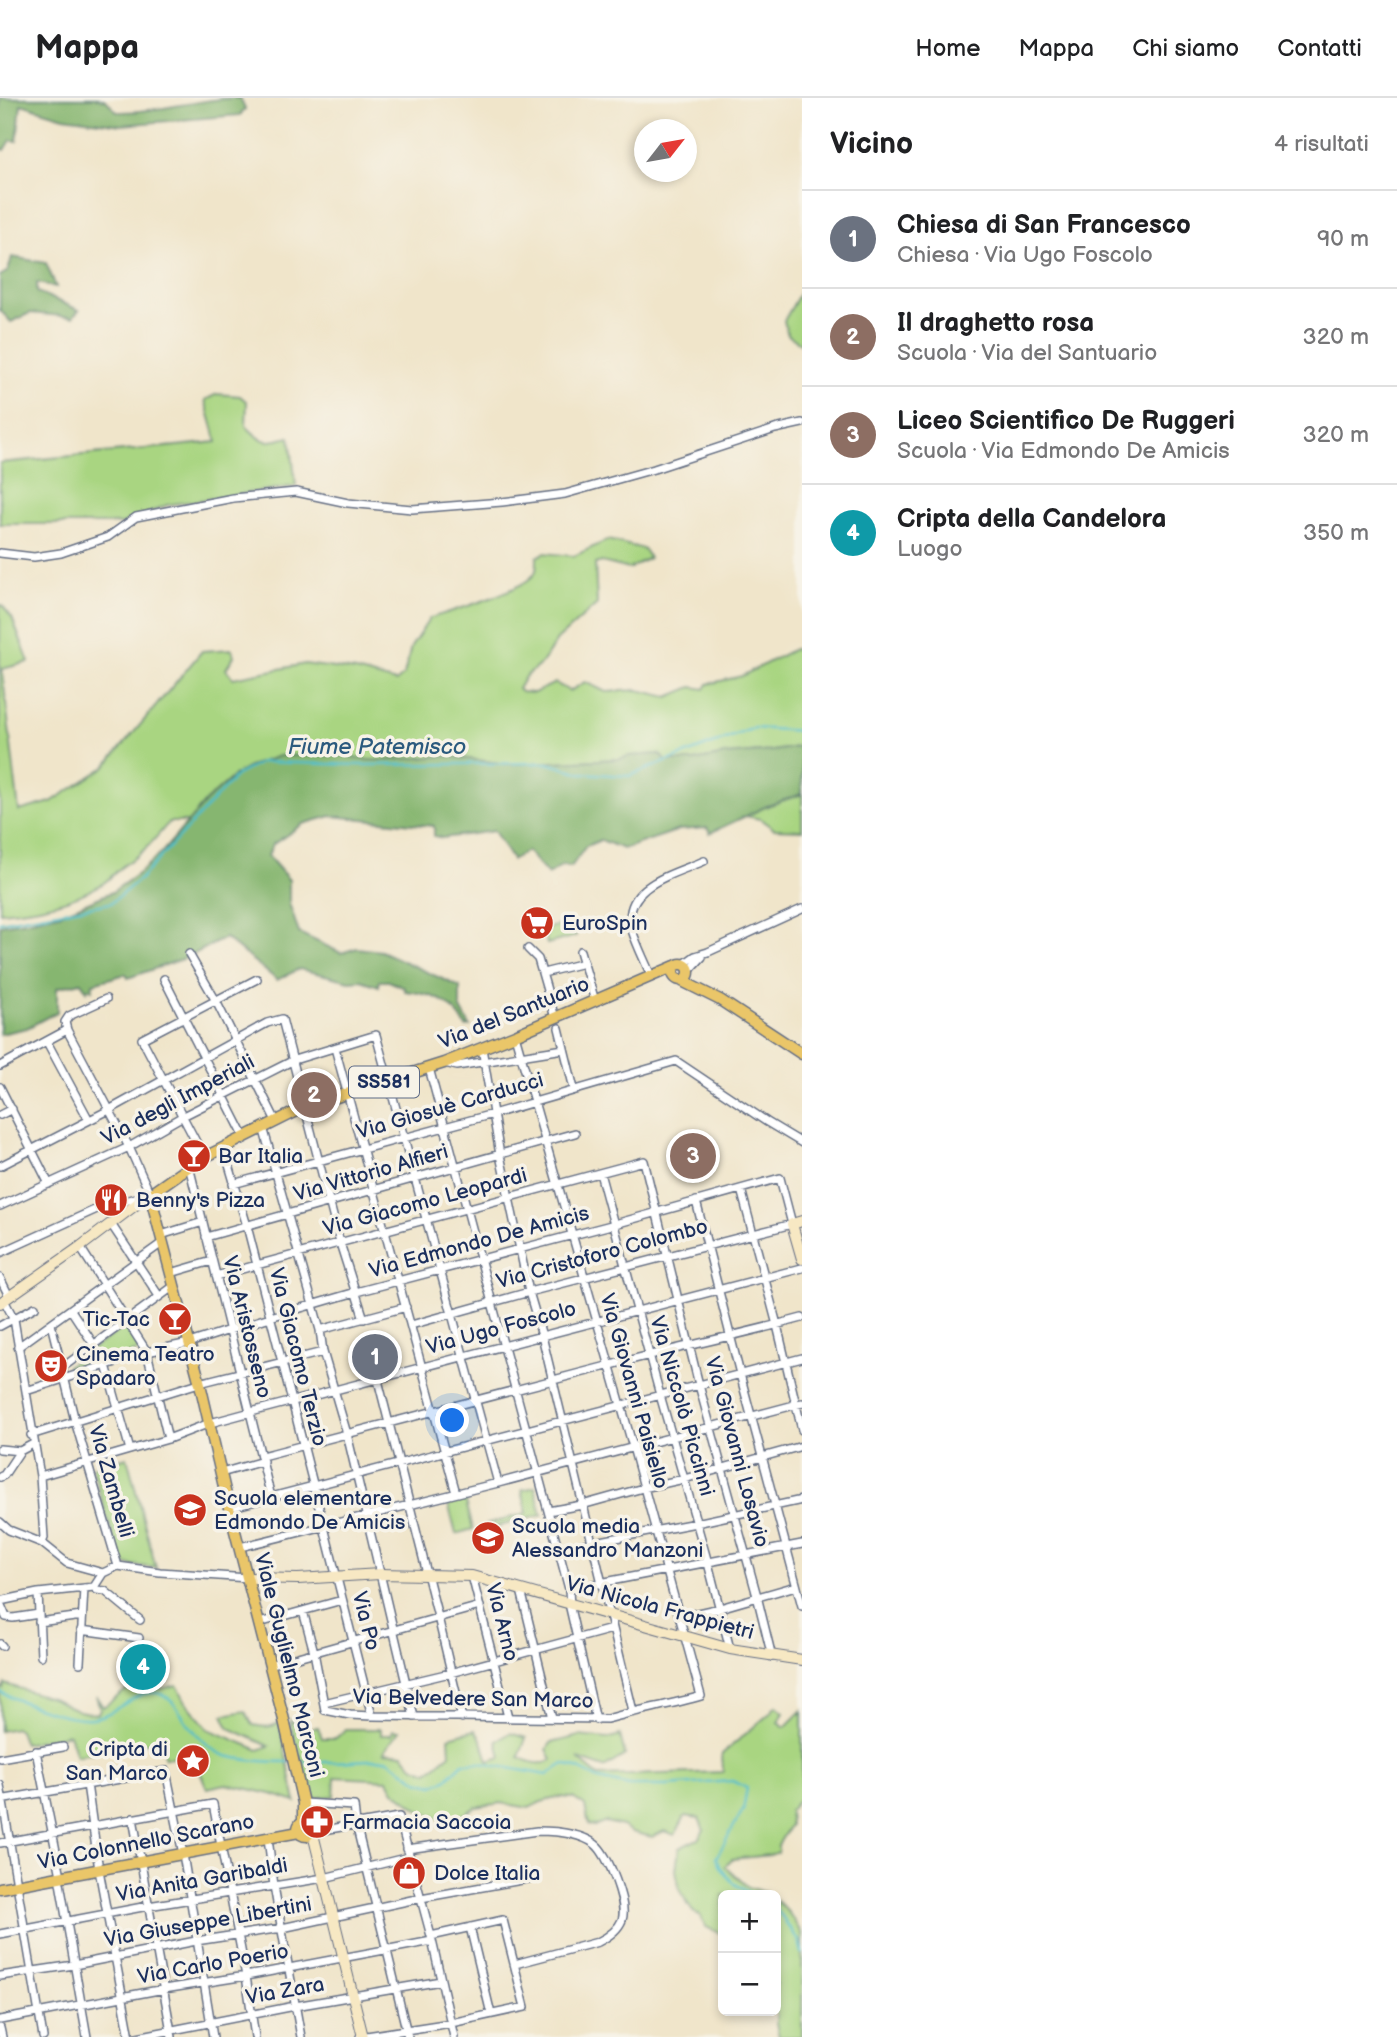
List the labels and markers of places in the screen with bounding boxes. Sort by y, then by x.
supermarket icon: EuroSpin [518,904,556,942]
place label: EuroSpin [562,911,648,936]
pin: 2 [291,1069,337,1121]
pin: 3 [670,1130,716,1182]
bar icon: Bar Italia [175,1137,213,1175]
place label: Bar Italia [218,1144,303,1169]
restaurant icon: Benny's Pizza [92,1181,130,1219]
place label: Benny's Pizza [136,1188,265,1213]
bar icon: Tic-Tac [156,1300,194,1338]
place label: Tic-Tac [83,1307,150,1332]
pin: 1 [352,1331,398,1383]
place label: Cinema Teatro Spadaro [76,1342,215,1391]
theatre icon: Cinema Teatro Spadaro [32,1347,70,1385]
place label: Scuola elementare Edmondo De Amicis [214,1486,405,1535]
school or university icon: Scuola elementare Edmondo De Amicis [171,1491,209,1529]
place label: Scuola media Alessandro Manzoni [512,1514,703,1563]
school or university icon: Scuola media Alessandro Manzoni [469,1519,507,1557]
pin: 4 [120,1641,166,1693]
place label: Cripta di San Marco [66,1737,168,1786]
place icon: Cripta di San Marco [174,1742,212,1780]
pharmacy icon: Farmacia Saccoia [298,1803,336,1841]
place label: Farmacia Saccoia [342,1810,512,1835]
shop icon: Dolce Italia [390,1854,428,1892]
place label: Dolce Italia [434,1861,540,1886]

